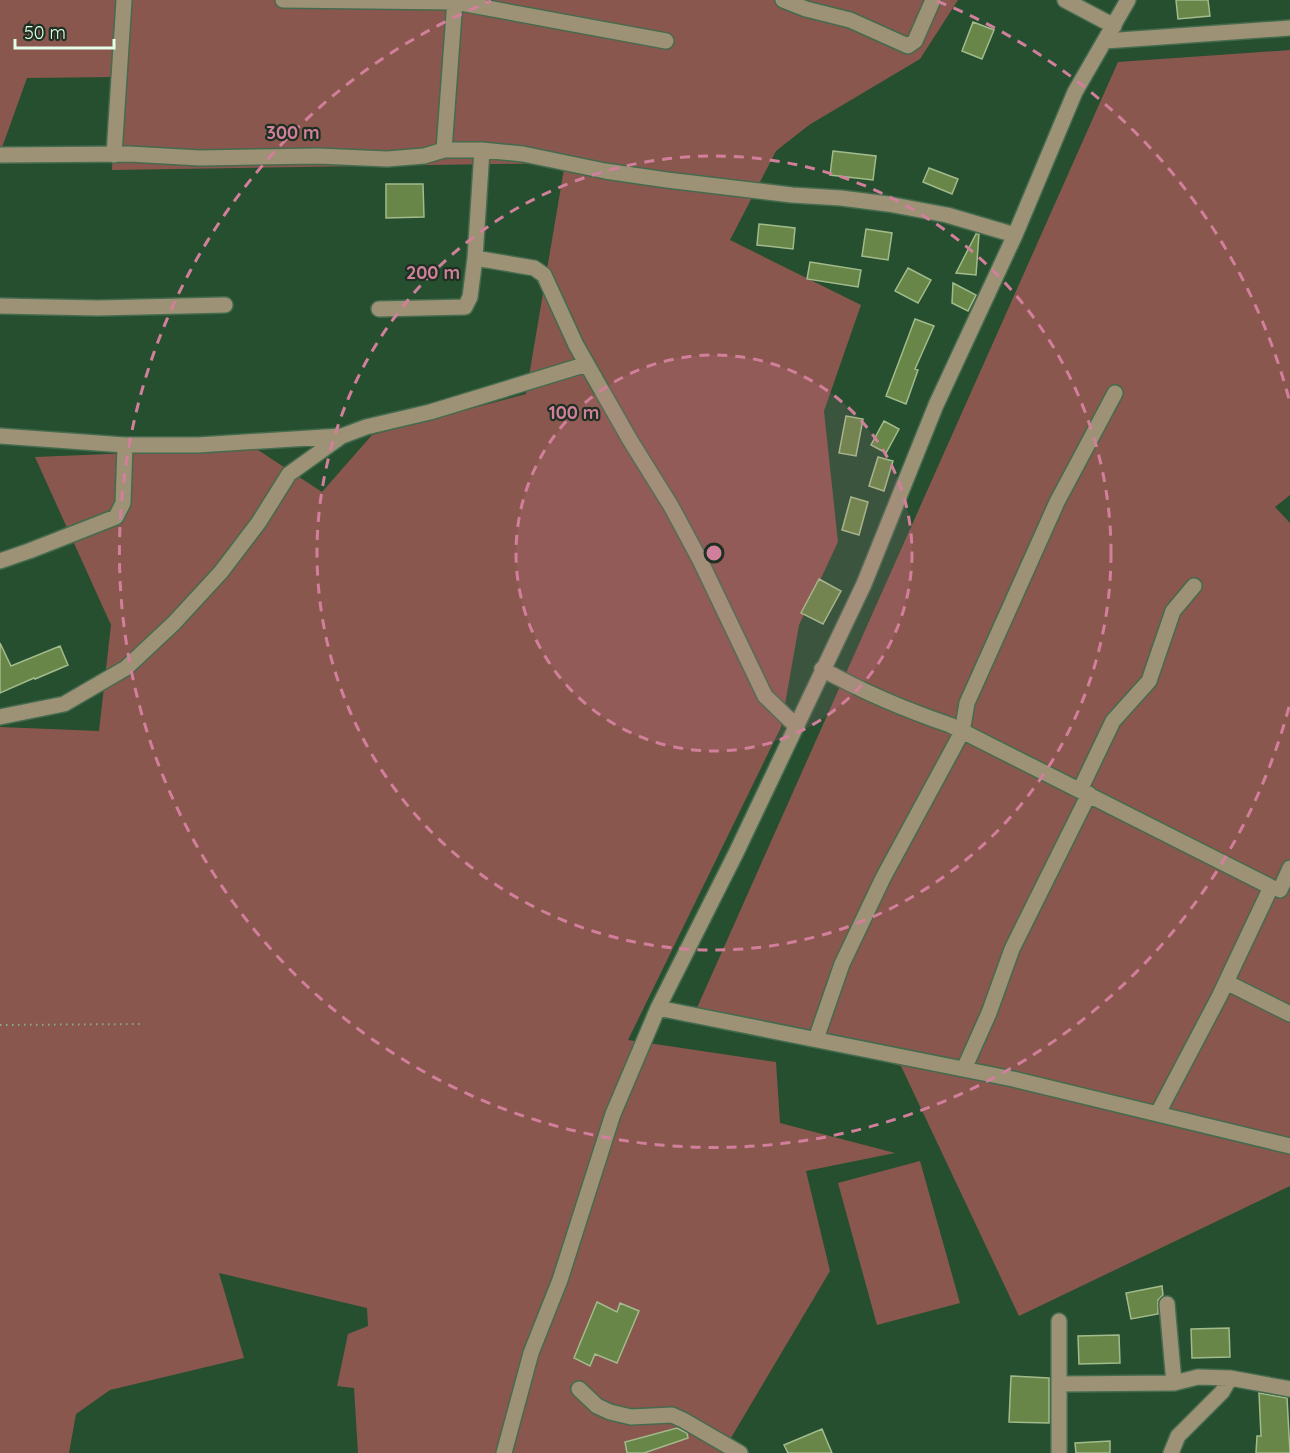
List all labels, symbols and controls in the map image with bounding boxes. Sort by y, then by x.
scale bar [15,12,114,50]
text: 50 m [24,21,66,44]
text: 300 m [266,121,320,144]
text: 200 m [406,261,460,284]
text: 100 m [549,401,599,424]
centre of rings [704,543,724,563]

